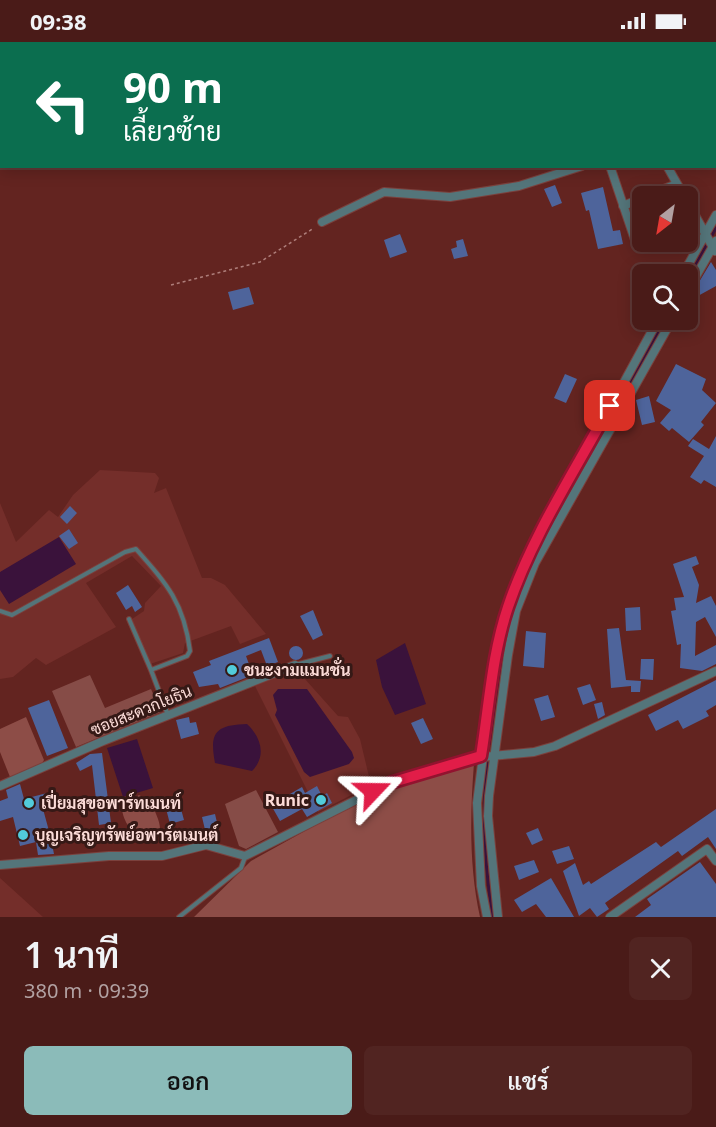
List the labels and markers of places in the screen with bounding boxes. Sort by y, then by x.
pin [584,380,635,431]
place label: ชนะงามแมนชั่น [244,656,351,681]
marker: ชนะงามแมนชั่น [225,663,239,677]
place label: เปี่ยมสุขอพาร์ทเมนท์ [41,789,182,815]
place label: Runic [265,789,309,811]
marker: Runic [314,793,328,807]
marker: เปี่ยมสุขอพาร์ทเมนท์ [22,796,36,810]
place label: บุญเจริญทรัพย์อพาร์ตเมนต์ [35,824,219,847]
marker: บุญเจริญทรัพย์อพาร์ตเมนต์ [16,828,30,842]

